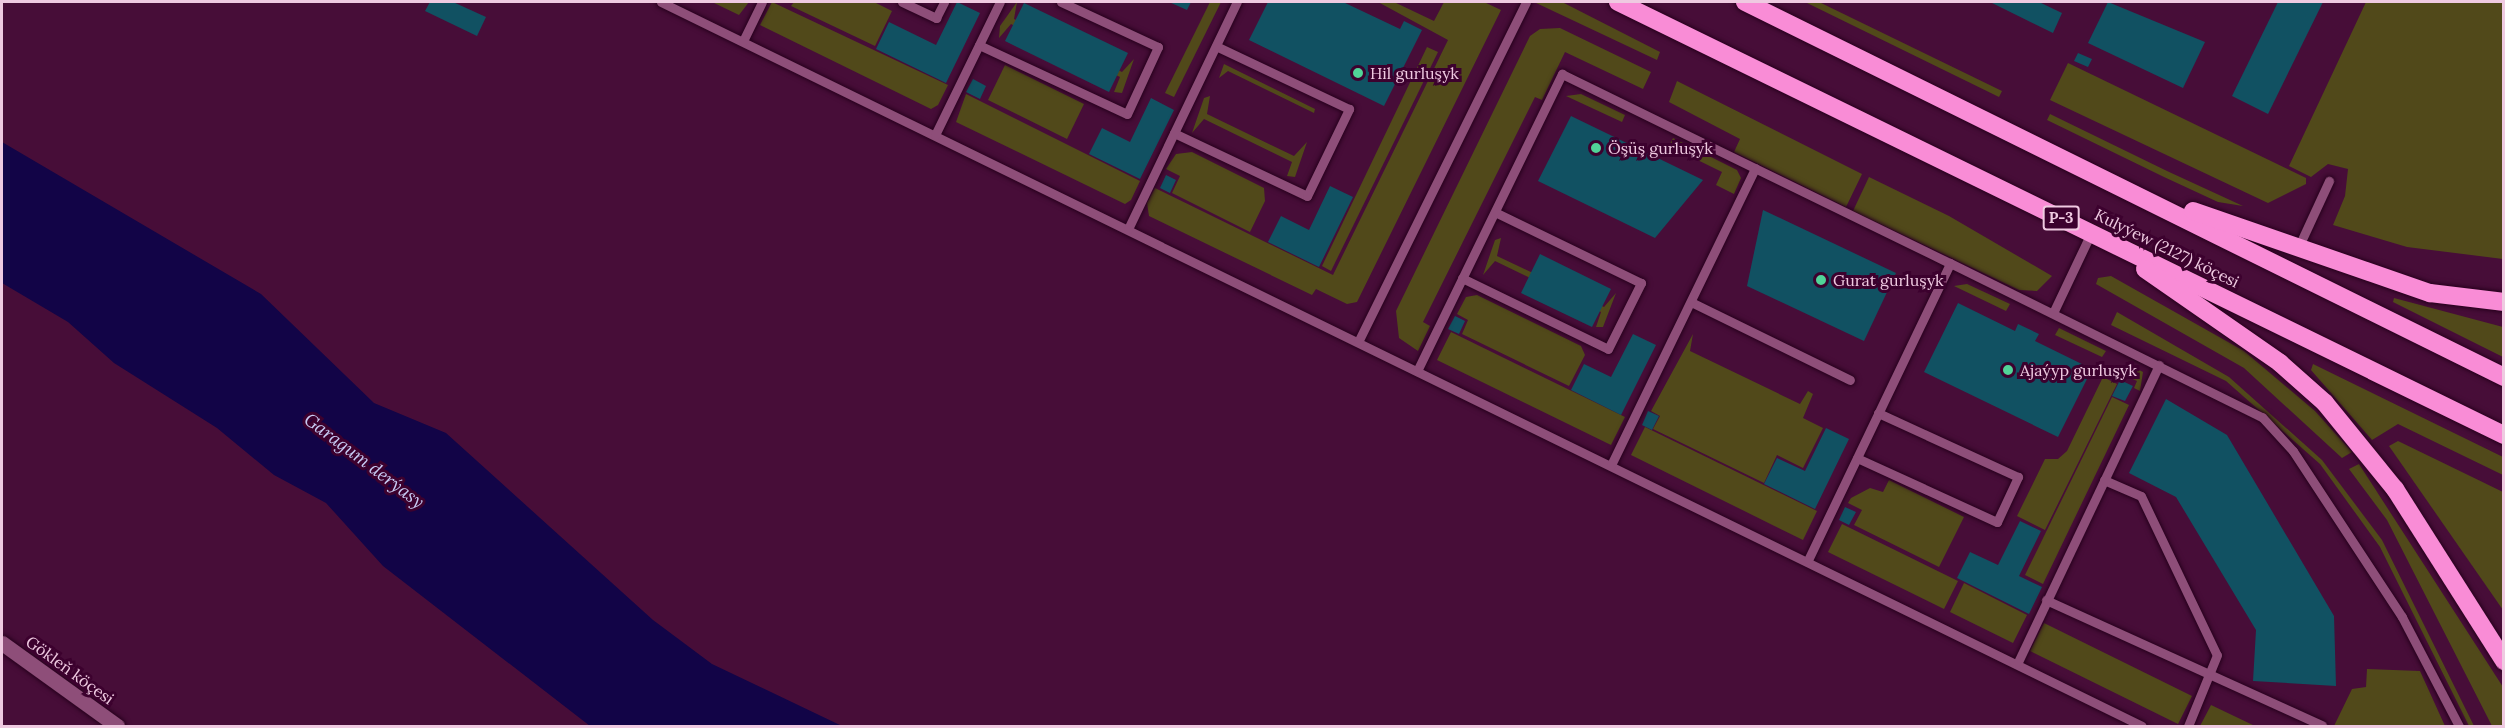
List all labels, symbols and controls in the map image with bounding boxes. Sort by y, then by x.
place label: Hil gurluşyk [1370,63,1459,83]
marker: Hil gurluşyk [1351,66,1365,80]
place label: Öşüş gurluşyk [1608,138,1713,158]
marker: Öşüş gurluşyk [1589,141,1603,155]
street label: Kulyýew (2127) köçesi [2092,205,2242,291]
road number: P-3 [2042,206,2080,230]
place label: Gurat gurluşyk [1833,270,1944,290]
marker: Gurat gurluşyk [1814,273,1828,287]
place label: Ajaýyp gurluşyk [2020,360,2137,380]
marker: Ajaýyp gurluşyk [2001,363,2015,377]
water label: Garagum derýasy [300,409,428,513]
street label: Gökleň köçesi [22,632,118,708]

